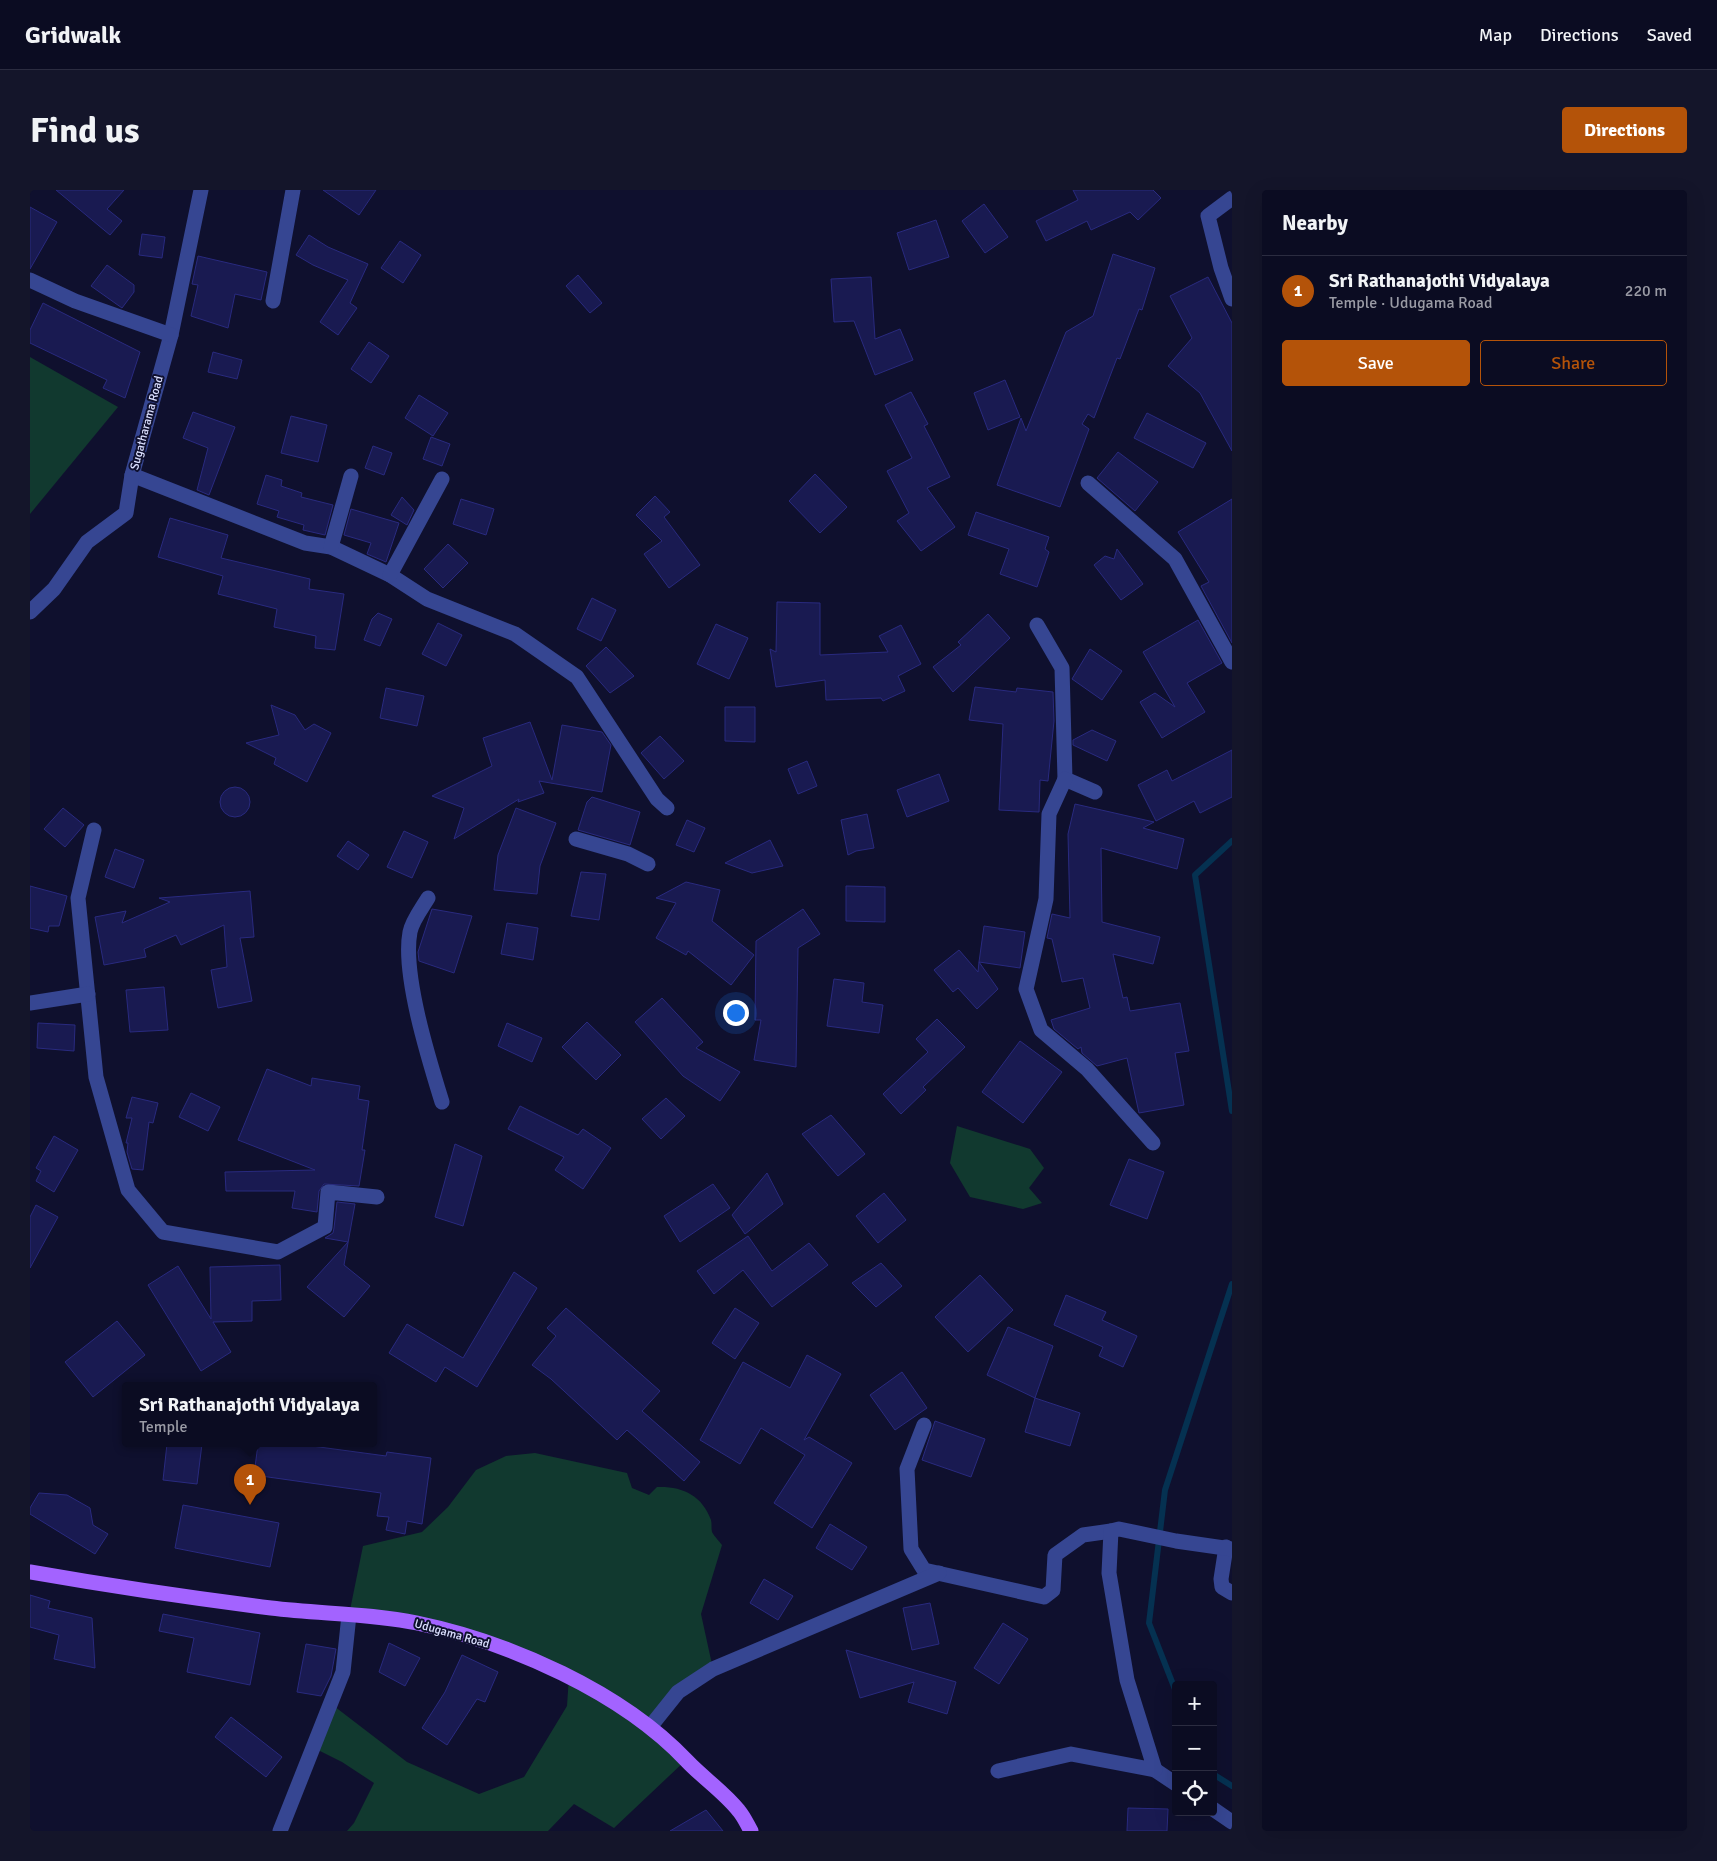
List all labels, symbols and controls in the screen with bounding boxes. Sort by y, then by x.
text: Gridwalk [25,20,121,50]
text: Map [1479,24,1512,46]
text: Directions [1540,24,1619,46]
text: Saved [1647,24,1692,46]
button: Directions [1562,107,1687,153]
text: Find us [30,109,140,152]
text: Nearby [1282,210,1348,236]
text: Sri Rathanajothi Vidyalaya [1329,269,1550,293]
text: 1 [1294,281,1302,301]
text: 220 m [1625,281,1667,301]
text: Temple · Udugama Road [1329,293,1492,313]
button: Save [1282,340,1470,386]
button: Share [1480,340,1667,386]
street label: Sugatharama Road [127,374,167,472]
your location [723,1000,749,1026]
popup [122,1382,377,1447]
text: Sri Rathanajothi Vidyalaya [139,1393,360,1417]
text: Temple [139,1417,187,1437]
pin: 1 [234,1464,266,1505]
street label: Udugama Road [413,1616,491,1652]
map controls [1172,1681,1217,1816]
button: + [1172,1681,1217,1726]
button: − [1172,1726,1217,1771]
button: locate [1172,1771,1217,1816]

